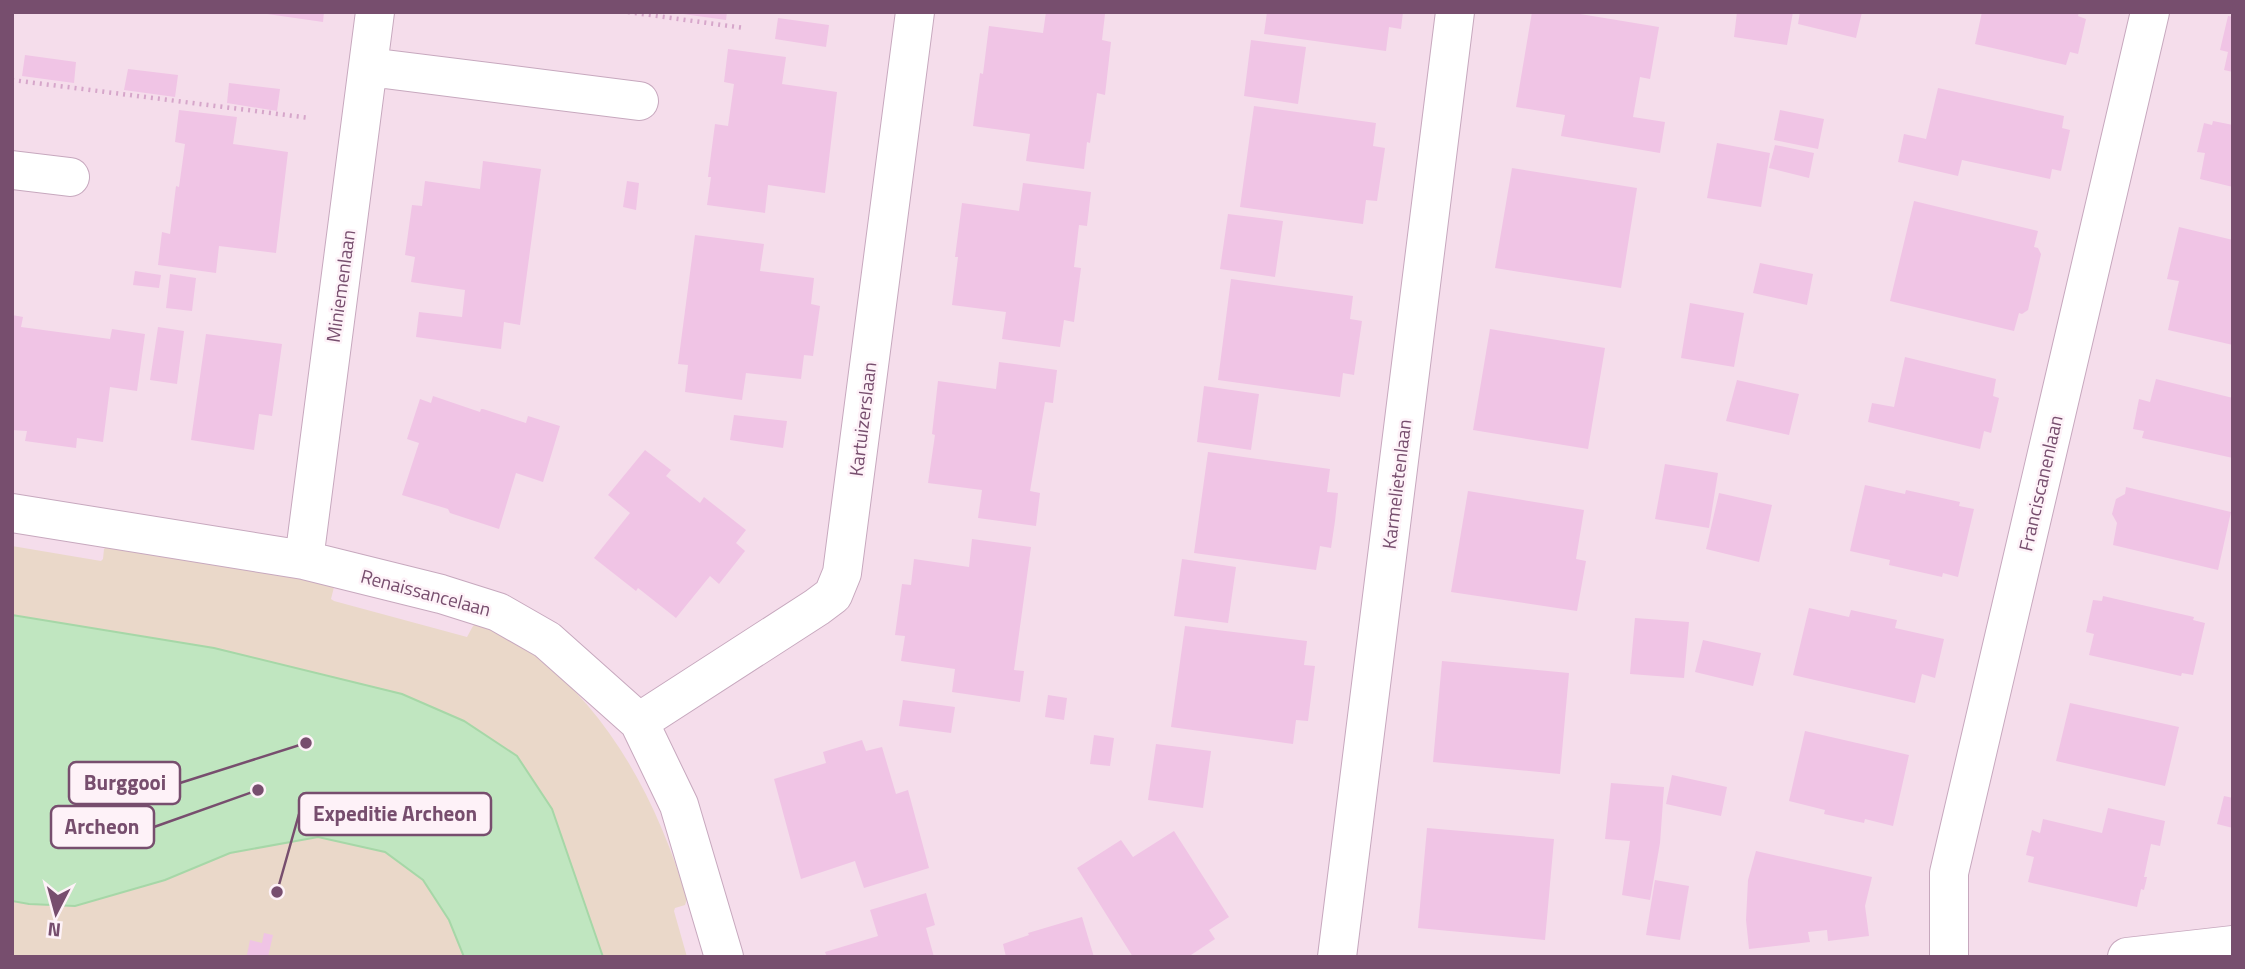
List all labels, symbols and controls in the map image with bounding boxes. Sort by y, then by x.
street label: Miniemenlaan [318,228,362,344]
street label: Kartuizerslaan [841,360,883,478]
street label: Franciscanenlaan [2010,412,2070,554]
street label: Karmelietenlaan [1374,417,1418,551]
street label: Renaissancelaan [358,561,494,623]
callout: Burggooi [69,762,180,804]
text: Burggooi [84,766,166,798]
callout: Expeditie Archeon [299,793,491,835]
text: Expeditie Archeon [313,797,477,829]
callout: Archeon [51,806,154,848]
text: Archeon [65,810,139,842]
north arrow [21,878,91,948]
text: N [46,915,62,946]

